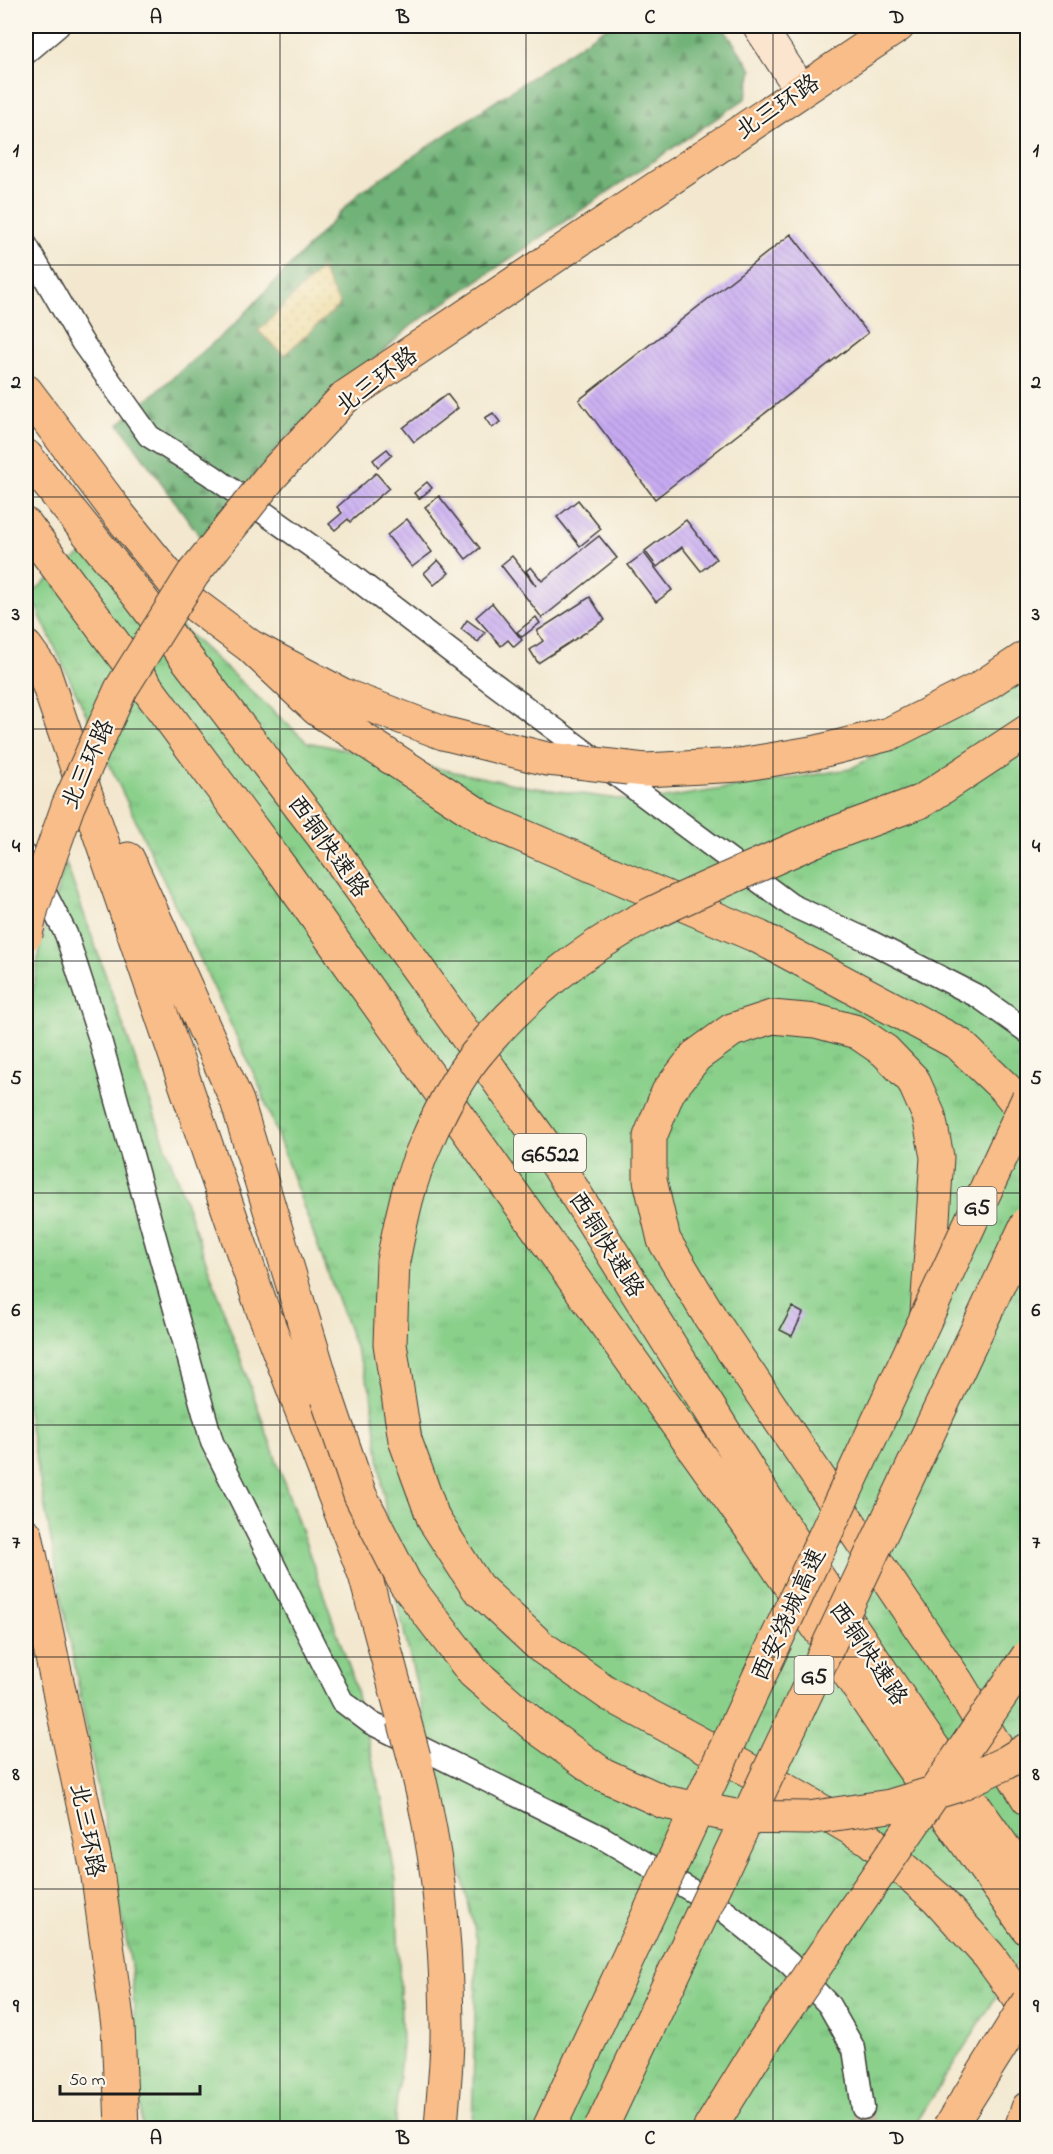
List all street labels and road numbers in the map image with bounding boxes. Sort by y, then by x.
street label: 北三环路 [729,67,828,149]
street label: 北三环路 [329,339,426,425]
street label: 北三环路 [54,714,125,816]
street label: 西铜快速路 [278,789,376,906]
road number: G6522 [514,1134,586,1172]
street label: 西铜快速路 [558,1185,652,1305]
road number: G5 [958,1187,996,1225]
street label: 西安绕城高速 [744,1542,837,1688]
street label: 西铜快速路 [819,1595,915,1714]
road number: G5 [794,1656,834,1694]
street label: 北三环路 [59,1780,112,1881]

